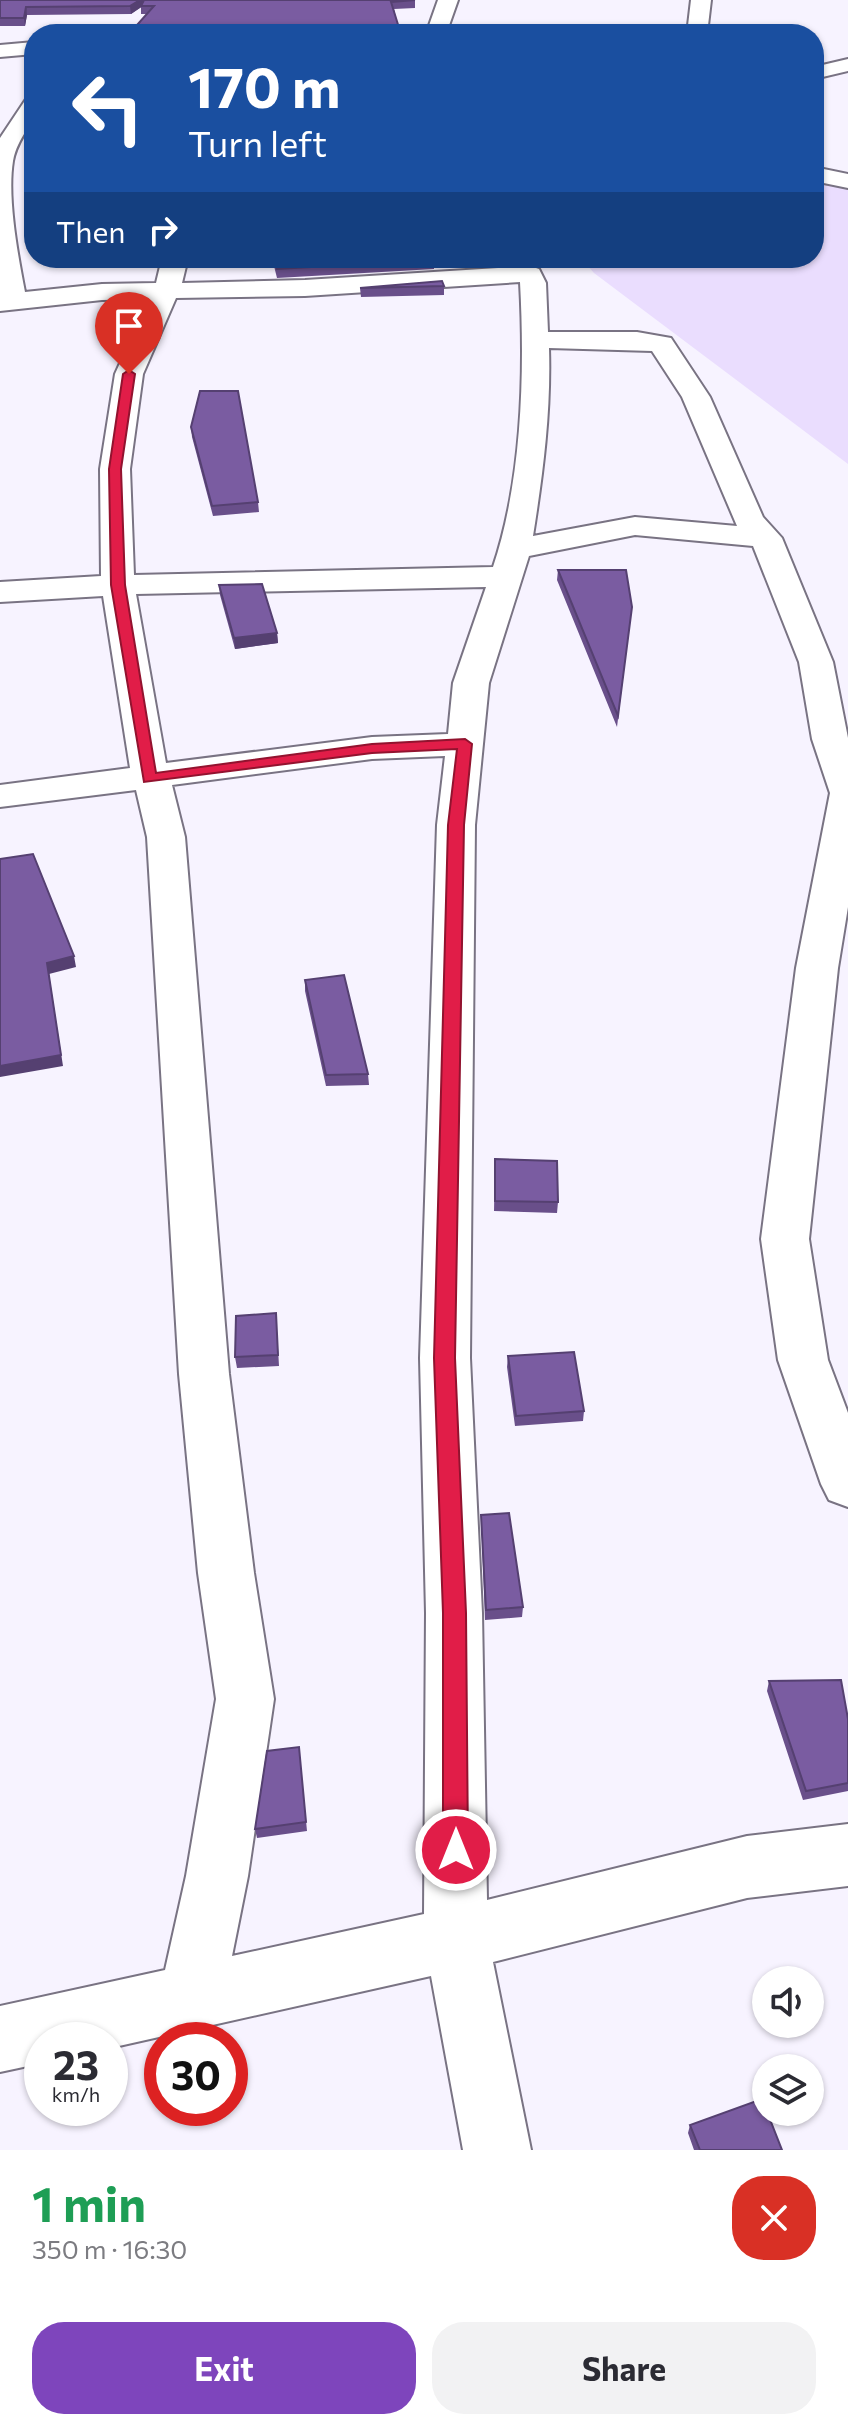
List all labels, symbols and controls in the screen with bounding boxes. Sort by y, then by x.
text: 170 m [188,51,341,120]
icon: left [56,56,160,160]
text: Turn left [188,120,327,164]
icon: right [141,208,185,252]
text: Then [56,212,125,249]
pin [95,292,163,374]
icon: arrive [107,304,151,348]
position arrow [414,1808,498,1892]
map controls [752,1966,824,2126]
button: sound [752,1966,824,2038]
speed limit sign: 30 [144,2022,248,2126]
text: 23 [53,2039,99,2088]
button: layers [752,2054,824,2126]
text: km/h [52,2082,100,2106]
text: 1 min [32,2173,146,2232]
button: close [732,2176,816,2260]
text: 350 m · 16:30 [32,2233,187,2264]
button: Exit [32,2322,416,2414]
button: Share [432,2322,816,2414]

